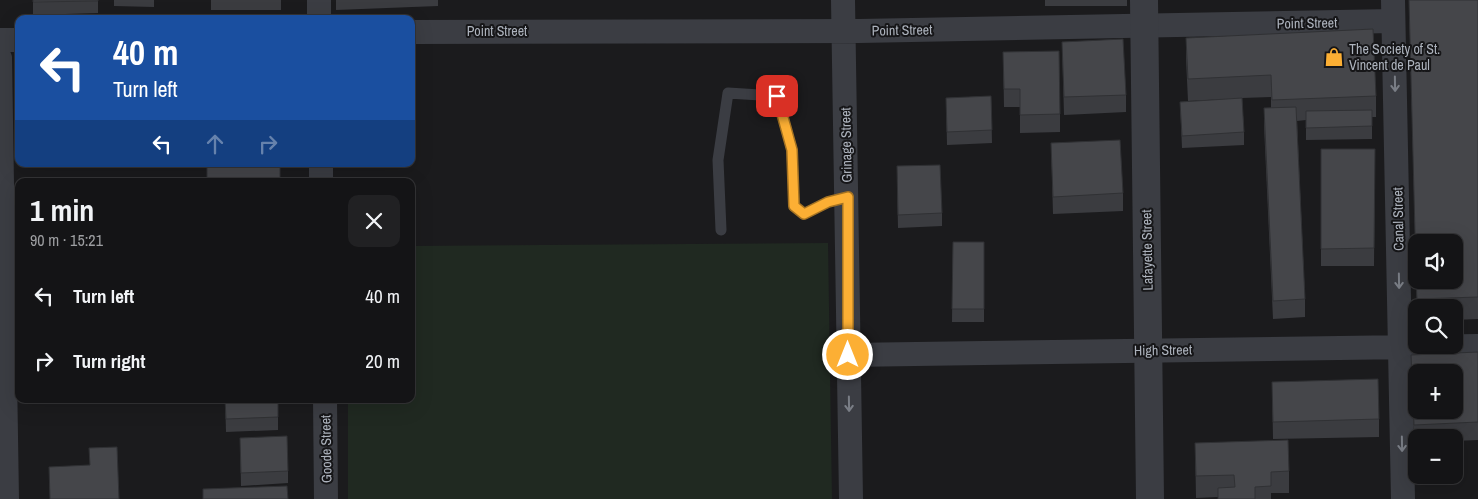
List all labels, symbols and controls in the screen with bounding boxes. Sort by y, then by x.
street label: Point Street [1277,13,1337,33]
street label: Point Street [872,20,932,40]
street label: Point Street [467,22,527,40]
text: 40 m [113,29,178,76]
icon: left [30,35,95,100]
place label: The Society of St. Vincent de Paul [1349,40,1440,74]
shop icon: The Society of St. Vincent de Paul [1323,46,1345,68]
text: Turn left [113,74,178,104]
pin [756,75,798,117]
one-way arrow [1390,75,1400,91]
icon: arrive [763,82,791,110]
street label: Grinage Street [836,107,856,183]
icon: left [148,130,176,158]
icon: ahead [201,130,229,158]
icon: right [254,130,282,158]
street label: Canal Street [1388,187,1408,251]
text: 1 min [30,190,94,230]
button: close [348,195,400,247]
street label: Lafayette Street [1137,209,1157,291]
text: 90 m · 15:21 [30,229,103,251]
map controls [1408,234,1463,484]
button: sound [1408,234,1463,289]
one-way arrow [1395,273,1404,289]
icon: left [30,282,58,310]
text: Turn left [73,283,134,309]
text: 40 m [365,283,400,309]
button: search [1408,299,1463,354]
position arrow [821,328,873,380]
street label: High Street [1134,340,1192,360]
icon: right [30,347,58,375]
text: Turn right [73,348,145,374]
text: 20 m [365,348,400,374]
button: + [1408,364,1463,419]
one-way arrow [845,396,854,412]
street label: Goode Street [316,415,336,483]
button: − [1408,429,1463,484]
one-way arrow [1397,435,1407,451]

